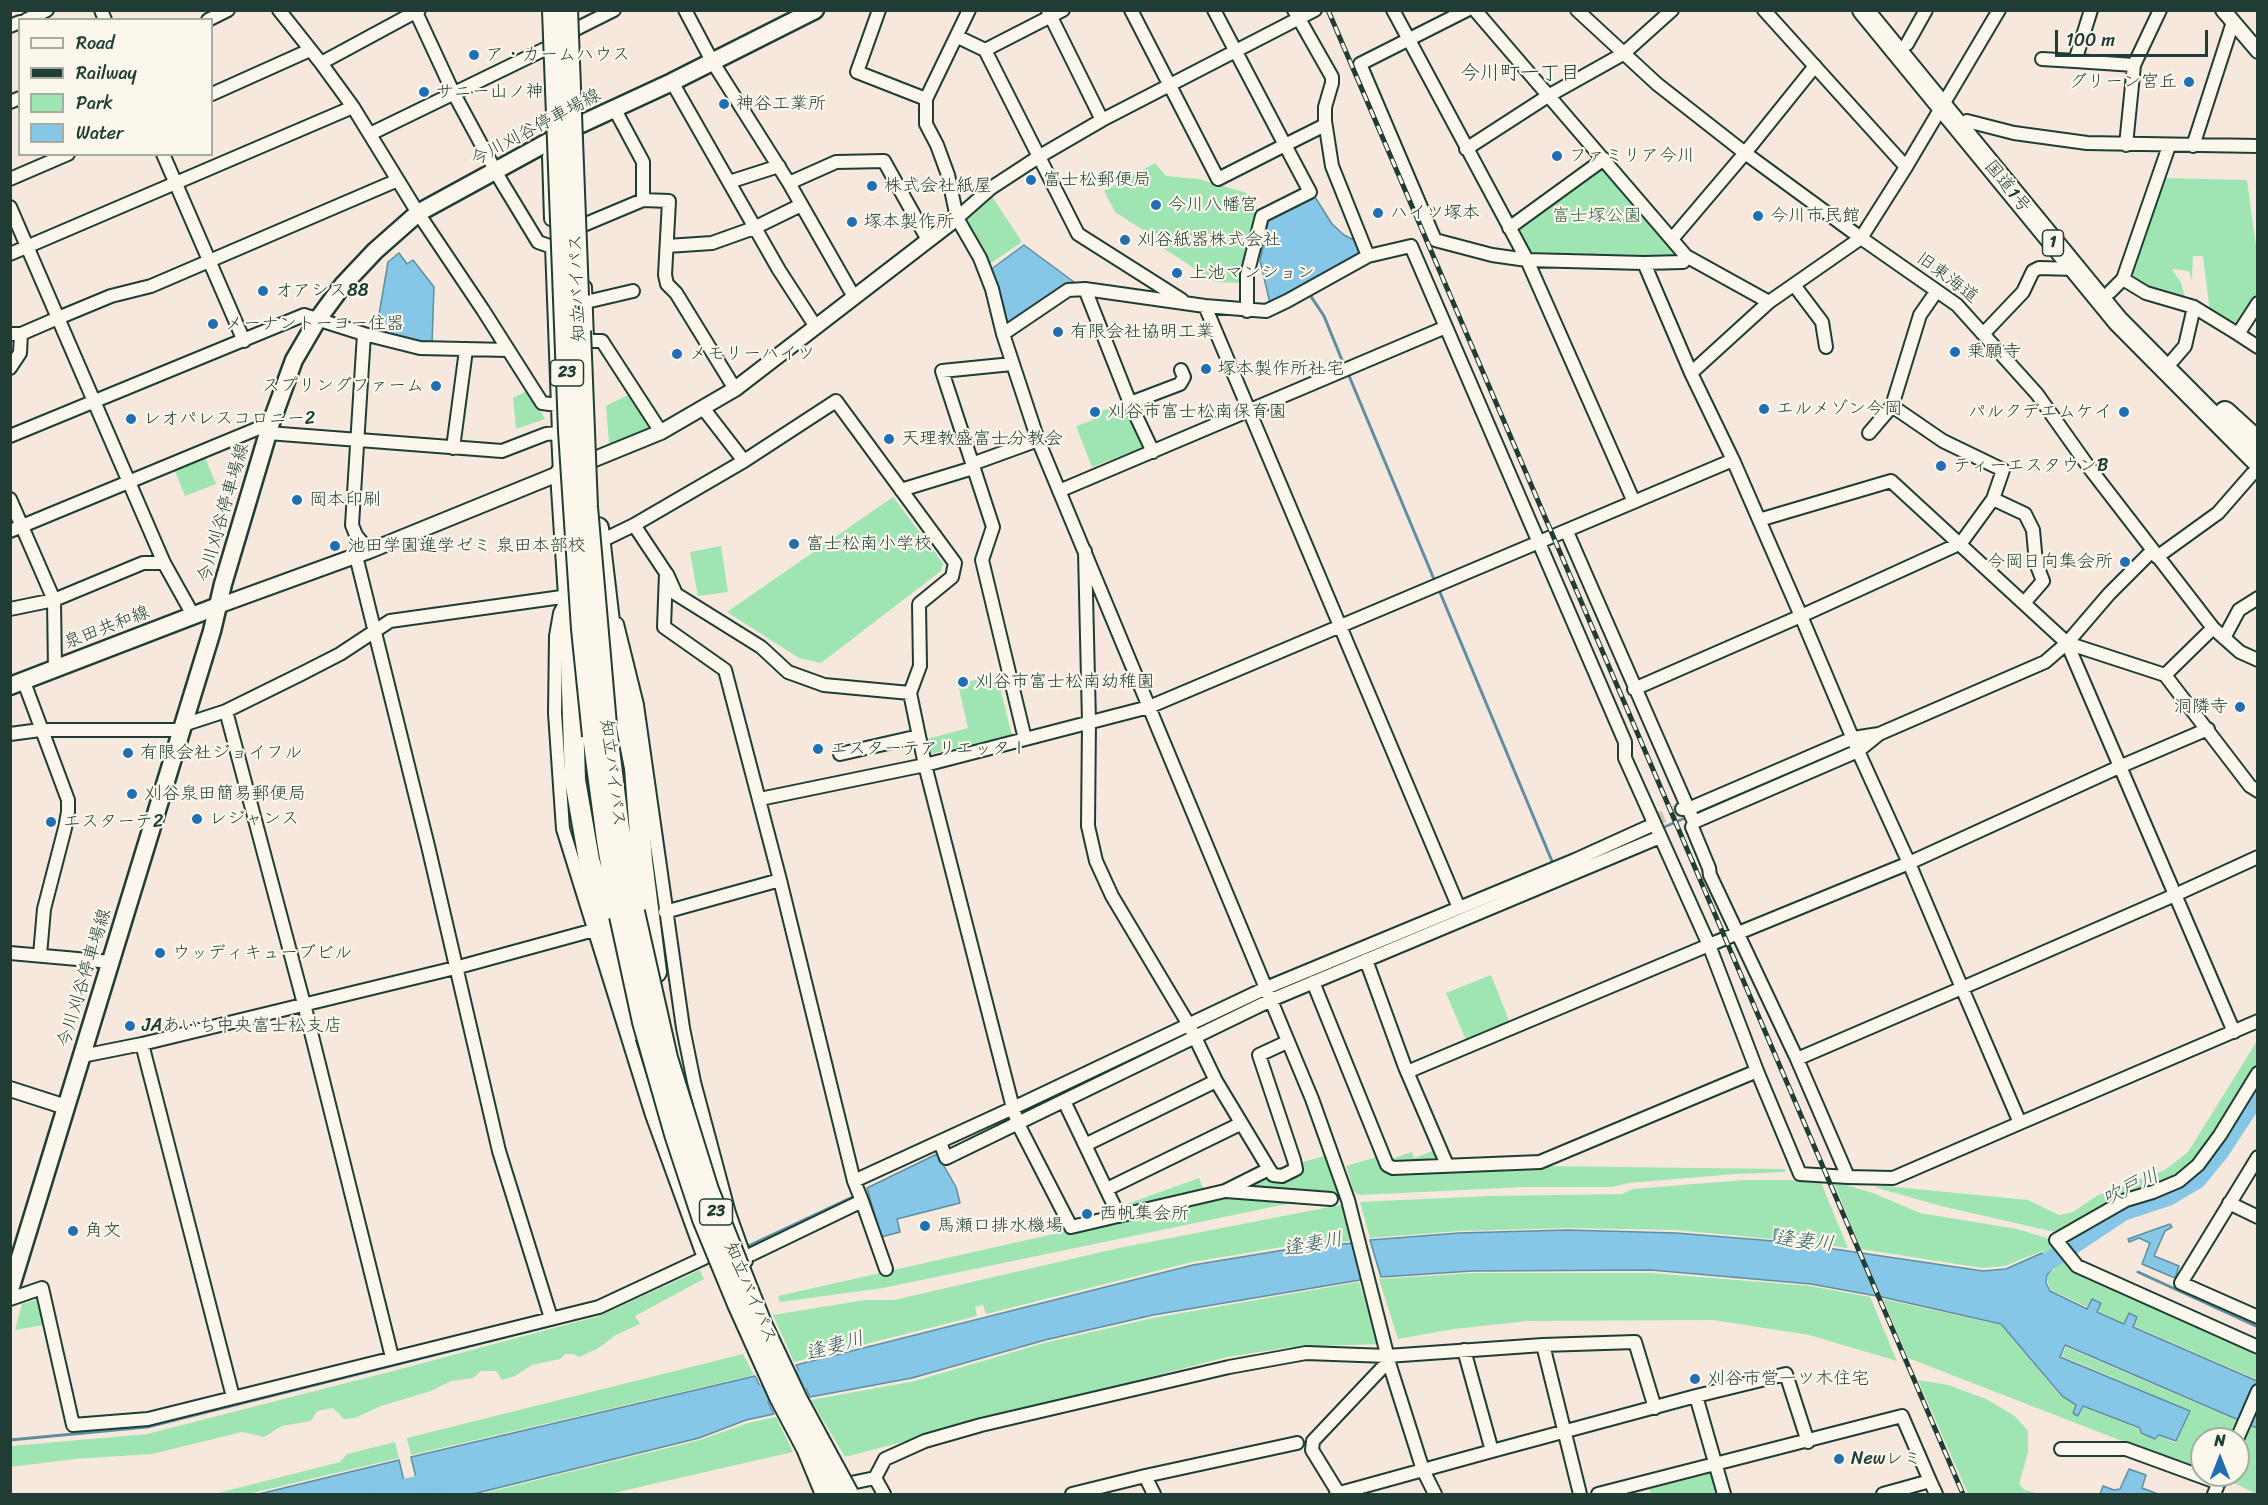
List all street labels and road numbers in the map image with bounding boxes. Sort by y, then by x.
street label: 今川刈谷停車場線 [467,85,605,171]
street label: 国道1号 [1979,156,2035,218]
road number: 1 [2042,230,2064,256]
street label: 知立バイパス [565,234,591,342]
street label: 旧東海道 [1912,248,1982,308]
road number: 23 [550,360,584,386]
street label: 今川刈谷停車場線 [194,441,254,585]
street label: 泉田共和線 [61,602,153,654]
street label: 知立バイパス [595,718,629,828]
street label: 今川刈谷停車場線 [54,906,116,1050]
road number: 23 [700,1199,732,1225]
street label: 知立バイパス [719,1239,781,1347]

